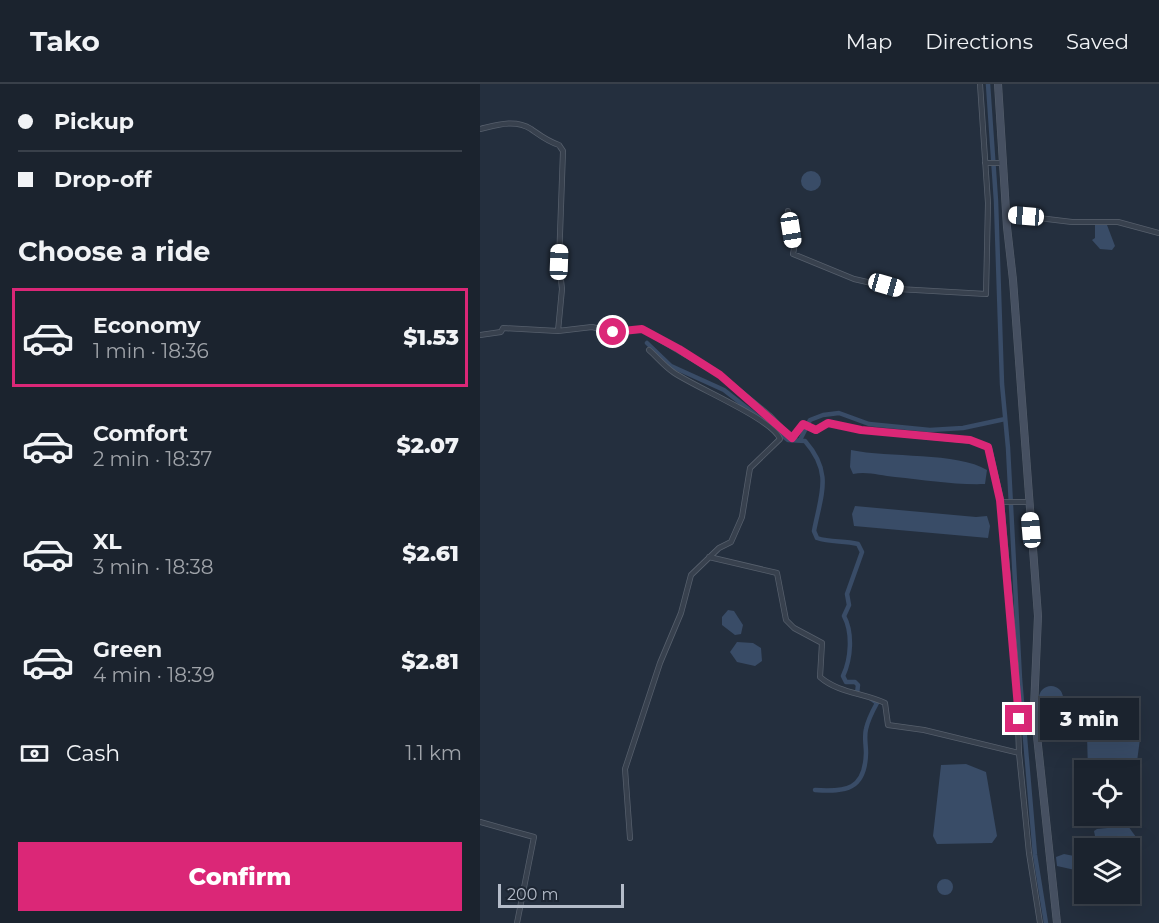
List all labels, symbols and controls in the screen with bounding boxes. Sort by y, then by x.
text: Tako [30,24,100,58]
text: Map [846,29,892,54]
text: Directions [925,29,1033,54]
text: Saved [1066,29,1129,54]
text: Pickup [54,108,134,135]
text: Drop-off [54,166,152,193]
car [1007,205,1045,227]
car [779,211,803,249]
text: Choose a ride [18,235,210,268]
car [549,244,569,280]
car [866,271,906,299]
icon: car [21,311,75,365]
text: Economy [93,312,201,339]
route start [599,318,626,345]
text: $1.53 [403,324,459,351]
text: 1 min · 18:36 [93,339,209,363]
icon: car [21,419,75,473]
text: Comfort [93,420,188,447]
text: $2.07 [397,432,459,459]
text: 2 min · 18:37 [93,447,212,471]
car [1020,511,1042,549]
icon: car [21,527,75,581]
text: XL [93,528,122,555]
text: $2.61 [402,540,459,567]
text: 3 min · 18:38 [93,555,213,579]
icon: car [21,635,75,689]
text: Green [93,636,162,663]
text: $2.81 [401,648,459,675]
text: 4 min · 18:39 [93,663,215,687]
callout: 3 min [1040,698,1139,740]
route end [1005,705,1032,732]
text: 3 min [1060,707,1119,731]
icon: cash [18,737,51,770]
text: Cash [66,740,120,767]
text: 1.1 km [405,741,462,765]
map controls [1074,760,1140,904]
button: locate [1074,760,1140,826]
button: layers [1074,838,1140,904]
button: Confirm [18,842,462,911]
scale bar [498,881,624,908]
text: 200 m [507,885,558,904]

